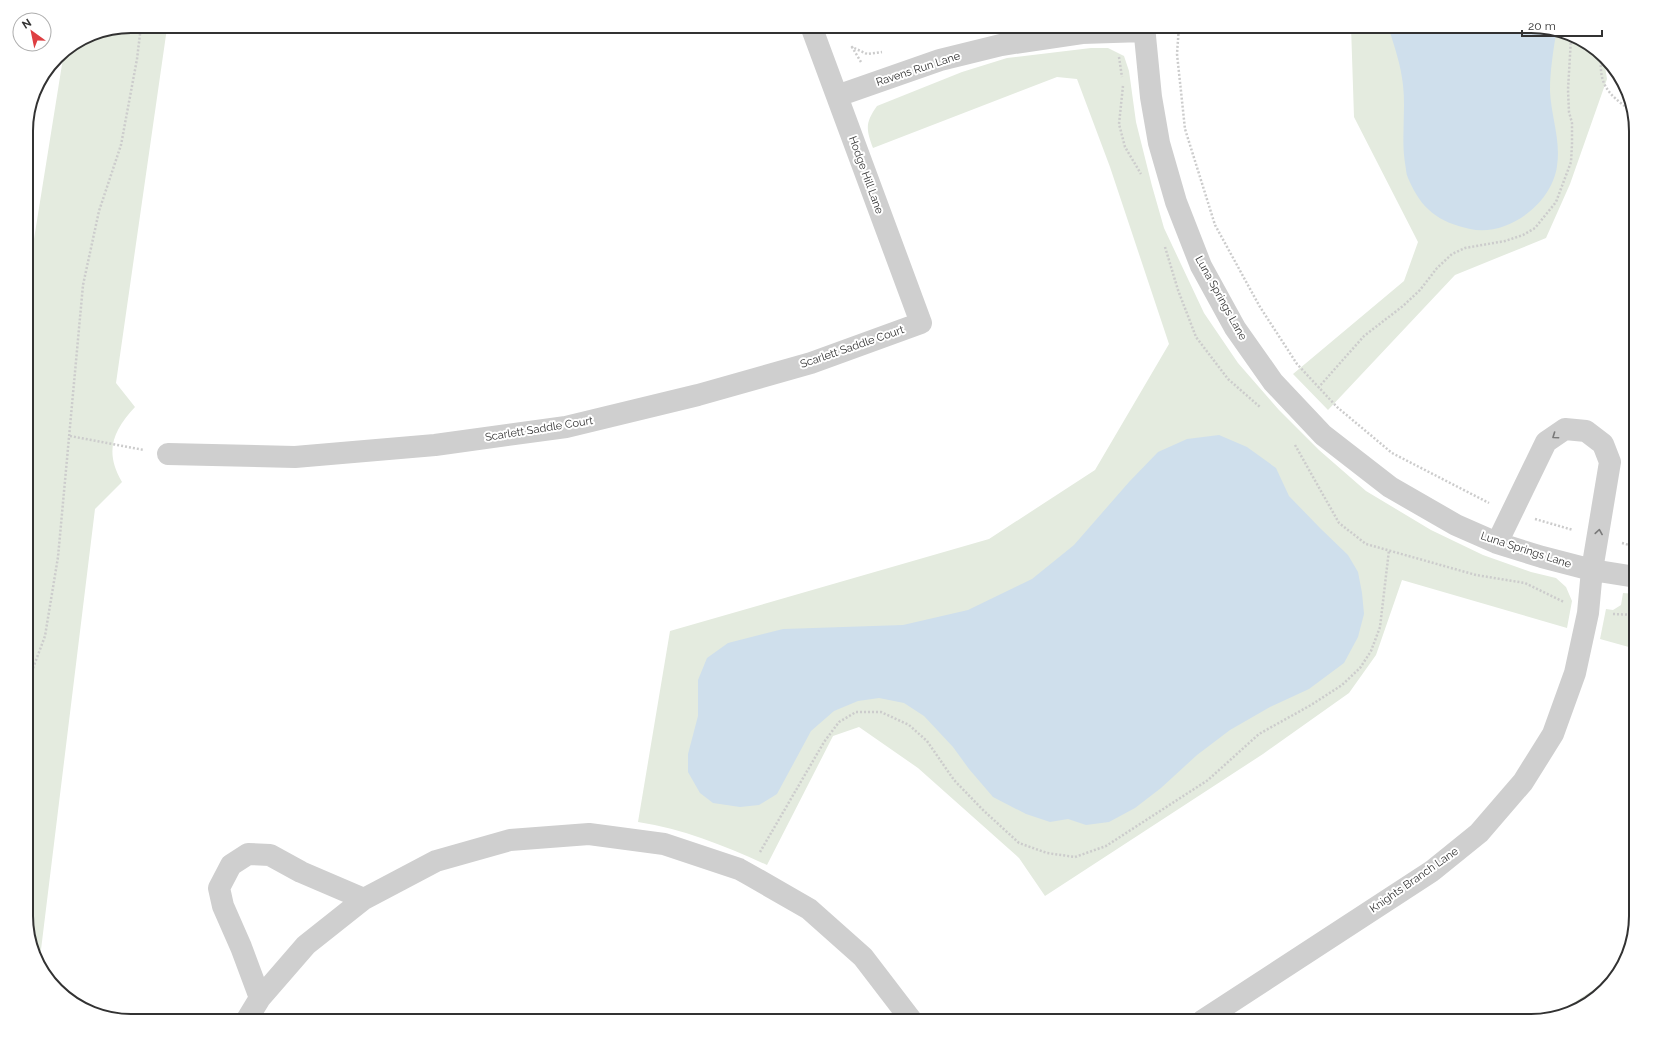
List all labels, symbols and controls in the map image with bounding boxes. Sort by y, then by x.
north arrow [12,12,52,52]
scale bar [1522,12,1602,38]
text: N [20,16,34,32]
text: 20 m [1528,19,1556,33]
street label: Ravens Run Lane [874,49,962,89]
street label: Hodge Hill Lane [846,134,886,216]
street label: Luna Springs Lane [1192,254,1250,343]
street label: Scarlett Saddle Court [798,323,906,371]
street label: Scarlett Saddle Court [484,414,594,444]
one-way arrow [1553,431,1560,438]
street label: Luna Springs Lane [1479,529,1573,571]
one-way arrow [1594,529,1603,535]
street label: Knights Branch Lane [1367,844,1461,915]

